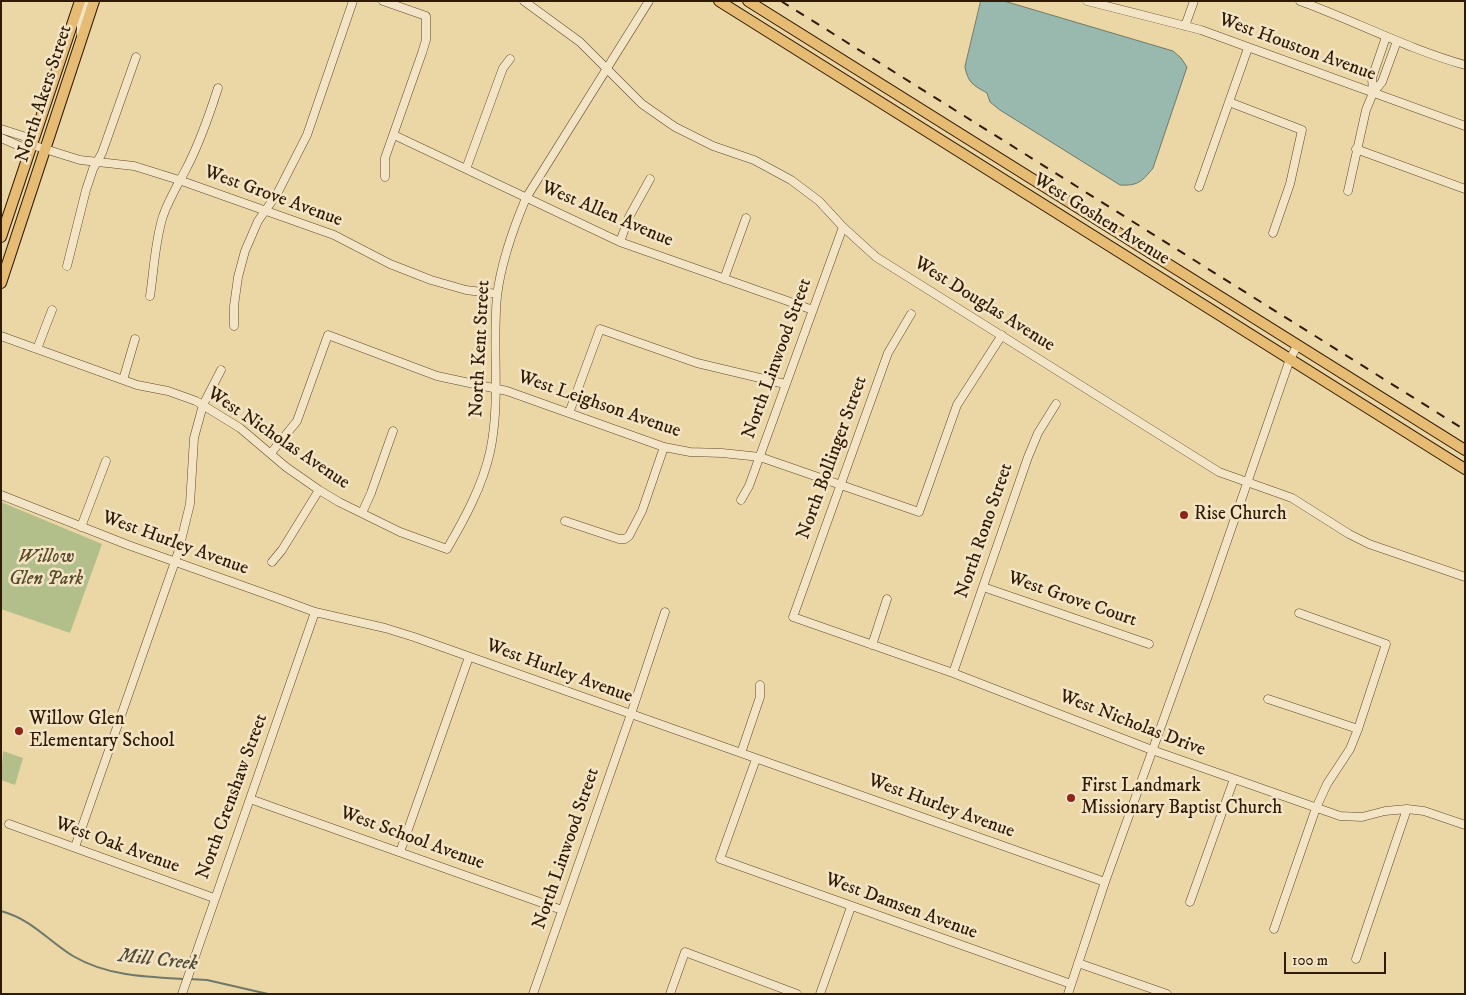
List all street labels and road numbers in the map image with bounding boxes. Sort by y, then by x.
street label: West Houston Avenue [1215,9,1379,87]
street label: North Akers Street [12,22,78,166]
street label: West Grove Avenue [201,161,345,233]
street label: West Goshen Avenue [1029,169,1173,271]
street label: West Allen Avenue [538,177,676,253]
street label: West Douglas Avenue [909,252,1059,358]
street label: North Linwood Street [738,276,818,442]
street label: North Kent Street [466,280,496,418]
street label: West Leighson Avenue [514,366,684,444]
street label: North Bollinger Street [793,373,873,543]
street label: West Nicholas Avenue [202,383,354,495]
street label: North Rono Street [951,460,1019,602]
street label: West Hurley Avenue [99,507,251,581]
street label: West Grove Court [1005,567,1139,633]
street label: West Hurley Avenue [483,635,635,709]
street label: West Nicholas Drive [1056,686,1208,762]
street label: North Crenshaw Street [192,711,274,883]
street label: North Linwood Street [529,765,605,933]
street label: West Hurley Avenue [865,770,1017,844]
street label: West School Avenue [337,802,487,876]
street label: West Oak Avenue [52,813,182,879]
street label: West Damsen Avenue [822,869,980,945]

